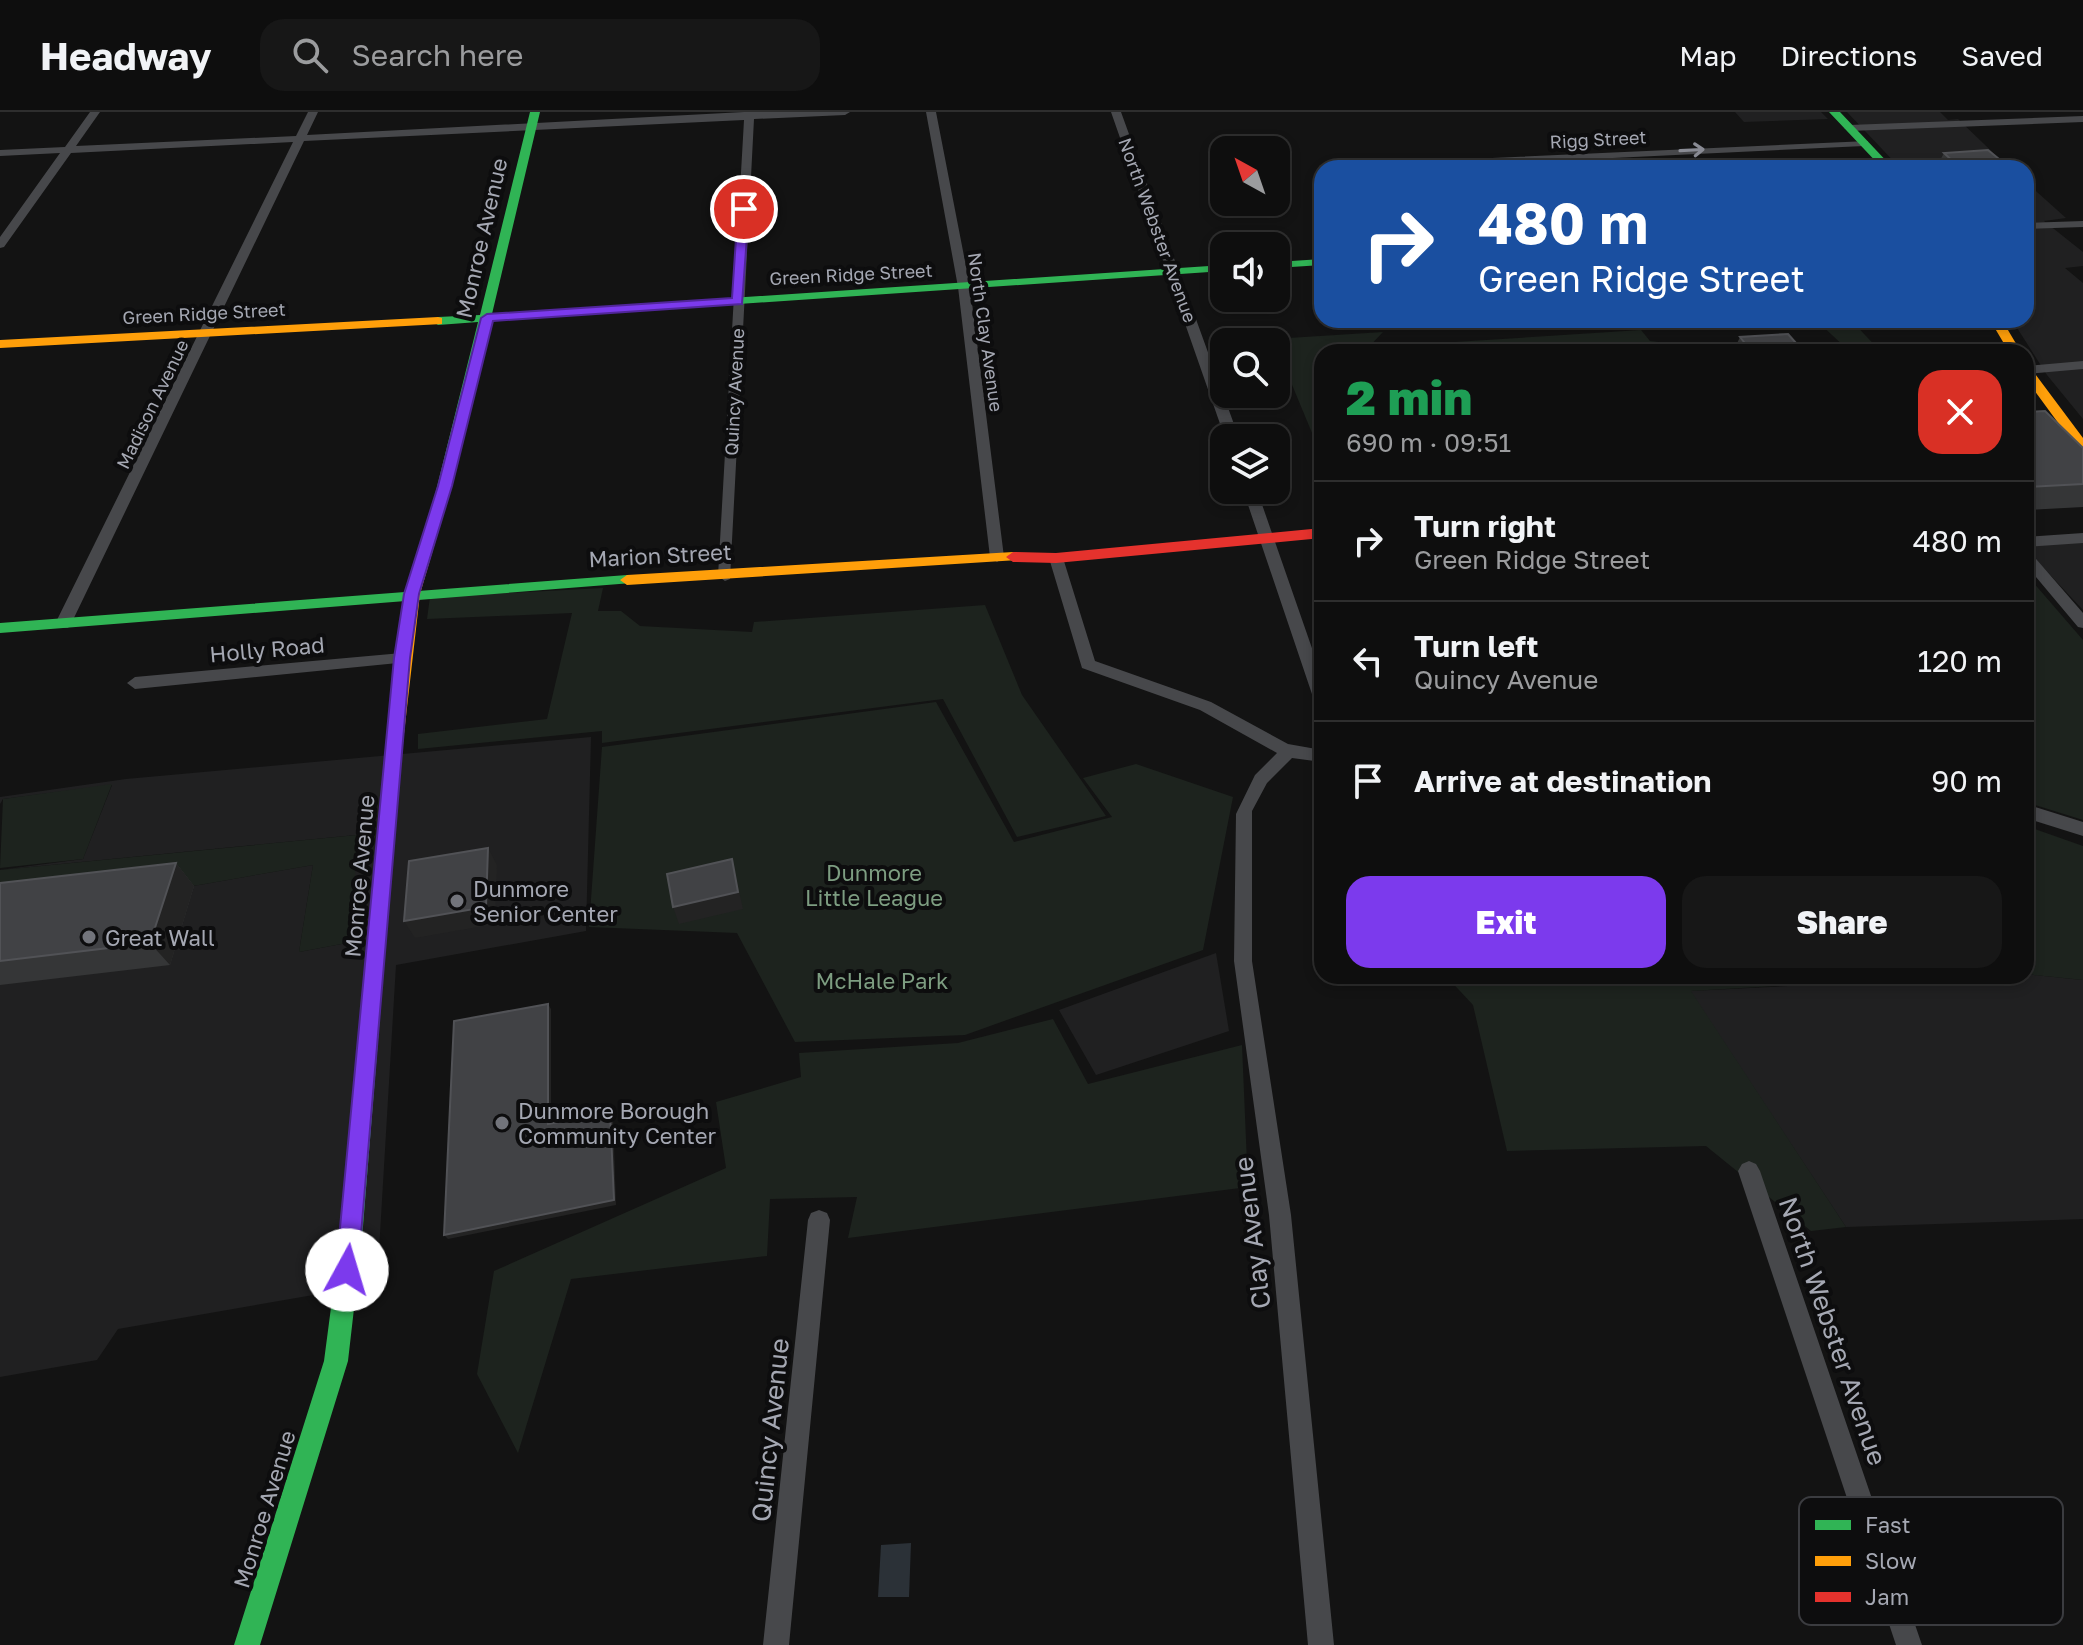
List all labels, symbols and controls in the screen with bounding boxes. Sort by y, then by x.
search box [260,19,820,91]
text: Headway [40,33,212,78]
icon: search [288,33,332,77]
text: Search here [352,37,523,73]
text: Map [1679,39,1736,72]
text: Directions [1780,39,1917,72]
text: Saved [1961,39,2043,72]
street label: Rigg Street [1549,125,1647,153]
street label: North Webster Avenue [1114,135,1202,325]
north arrow [1210,136,1290,216]
map controls [1210,136,1290,504]
one-way arrow [1678,142,1705,157]
street label: Monroe Avenue [449,155,513,321]
pin [710,175,778,243]
icon: arrive [722,187,766,231]
text: 480 m [1478,189,1648,256]
icon: right [1346,192,1450,296]
button: sound [1210,232,1290,312]
street label: North Clay Avenue [964,251,1008,413]
text: Green Ridge Street [1478,257,1805,300]
street label: Green Ridge Street [769,259,933,289]
street label: Green Ridge Street [122,298,286,328]
street label: Quincy Avenue [720,328,748,456]
button: search [1210,328,1290,408]
street label: Madison Avenue [111,336,193,472]
text: 2 min [1346,368,1472,426]
button: close [1918,370,2002,454]
button: layers [1210,424,1290,504]
text: 690 m · 09:51 [1346,427,1511,458]
text: Turn right [1414,508,1556,544]
icon: right [1346,519,1390,563]
text: 480 m [1913,523,2002,559]
street label: Marion Street [588,538,732,572]
text: Green Ridge Street [1414,544,1650,575]
text: Turn left [1414,628,1539,664]
street label: Holly Road [208,631,326,667]
icon: left [1346,639,1390,683]
text: 120 m [1917,643,2002,679]
text: Quincy Avenue [1414,664,1598,695]
icon: arrive [1346,759,1390,803]
text: Arrive at destination [1414,763,1711,799]
text: 90 m [1931,763,2002,799]
street label: Monroe Avenue [338,794,380,958]
park label: Dunmore Little League [805,859,943,911]
place label: Dunmore Senior Center [473,875,618,927]
button: Exit [1346,876,1666,968]
button: Share [1682,876,2002,968]
marker: Dunmore Senior Center [448,892,466,910]
place label: Great Wall [105,924,215,951]
marker: Great Wall [80,928,98,946]
park label: McHale Park [816,967,948,994]
place label: Dunmore Borough Community Center [518,1097,716,1149]
marker: Dunmore Borough Community Center [493,1114,511,1132]
street label: Clay Avenue [1227,1155,1277,1311]
street label: North Webster Avenue [1773,1193,1893,1469]
position arrow [305,1228,389,1312]
street label: Quincy Avenue [745,1337,795,1523]
street label: Monroe Avenue [227,1427,301,1591]
legend [1799,1497,2063,1625]
text: Fast [1865,1511,1911,1538]
text: Slow [1865,1547,1917,1574]
text: Jam [1865,1583,1909,1610]

